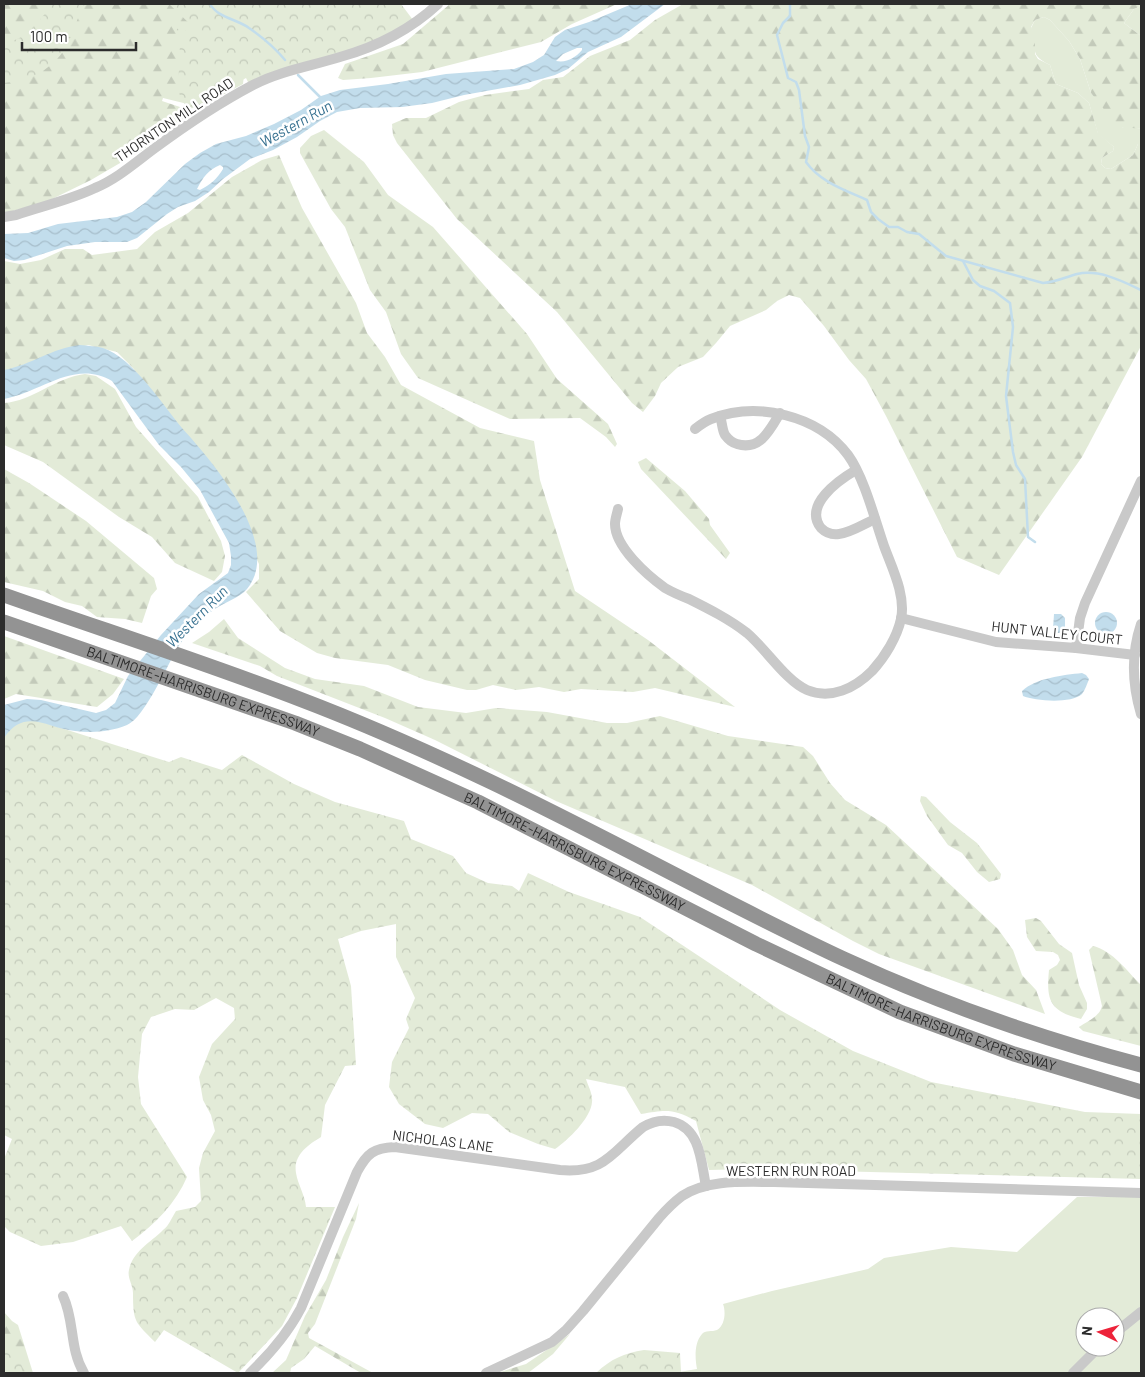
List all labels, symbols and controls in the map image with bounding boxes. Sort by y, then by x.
scale bar [22,20,136,52]
text: 100 m [30,27,68,45]
street label: THORNTON MILL ROAD [111,74,236,165]
water label: Western Run [256,96,335,150]
water label: Western Run [162,582,231,651]
street label: HUNT VALLEY COURT [991,617,1124,648]
street label: BALTIMORE-HARRISBURG EXPRESSWAY [85,642,322,740]
street label: BALTIMORE-HARRISBURG EXPRESSWAY [462,788,688,914]
street label: BALTIMORE-HARRISBURG EXPRESSWAY [824,969,1058,1074]
street label: NICHOLAS LANE [392,1126,495,1155]
street label: WESTERN RUN ROAD [726,1162,856,1179]
north arrow [1075,1307,1125,1357]
text: N [1078,1325,1095,1336]

